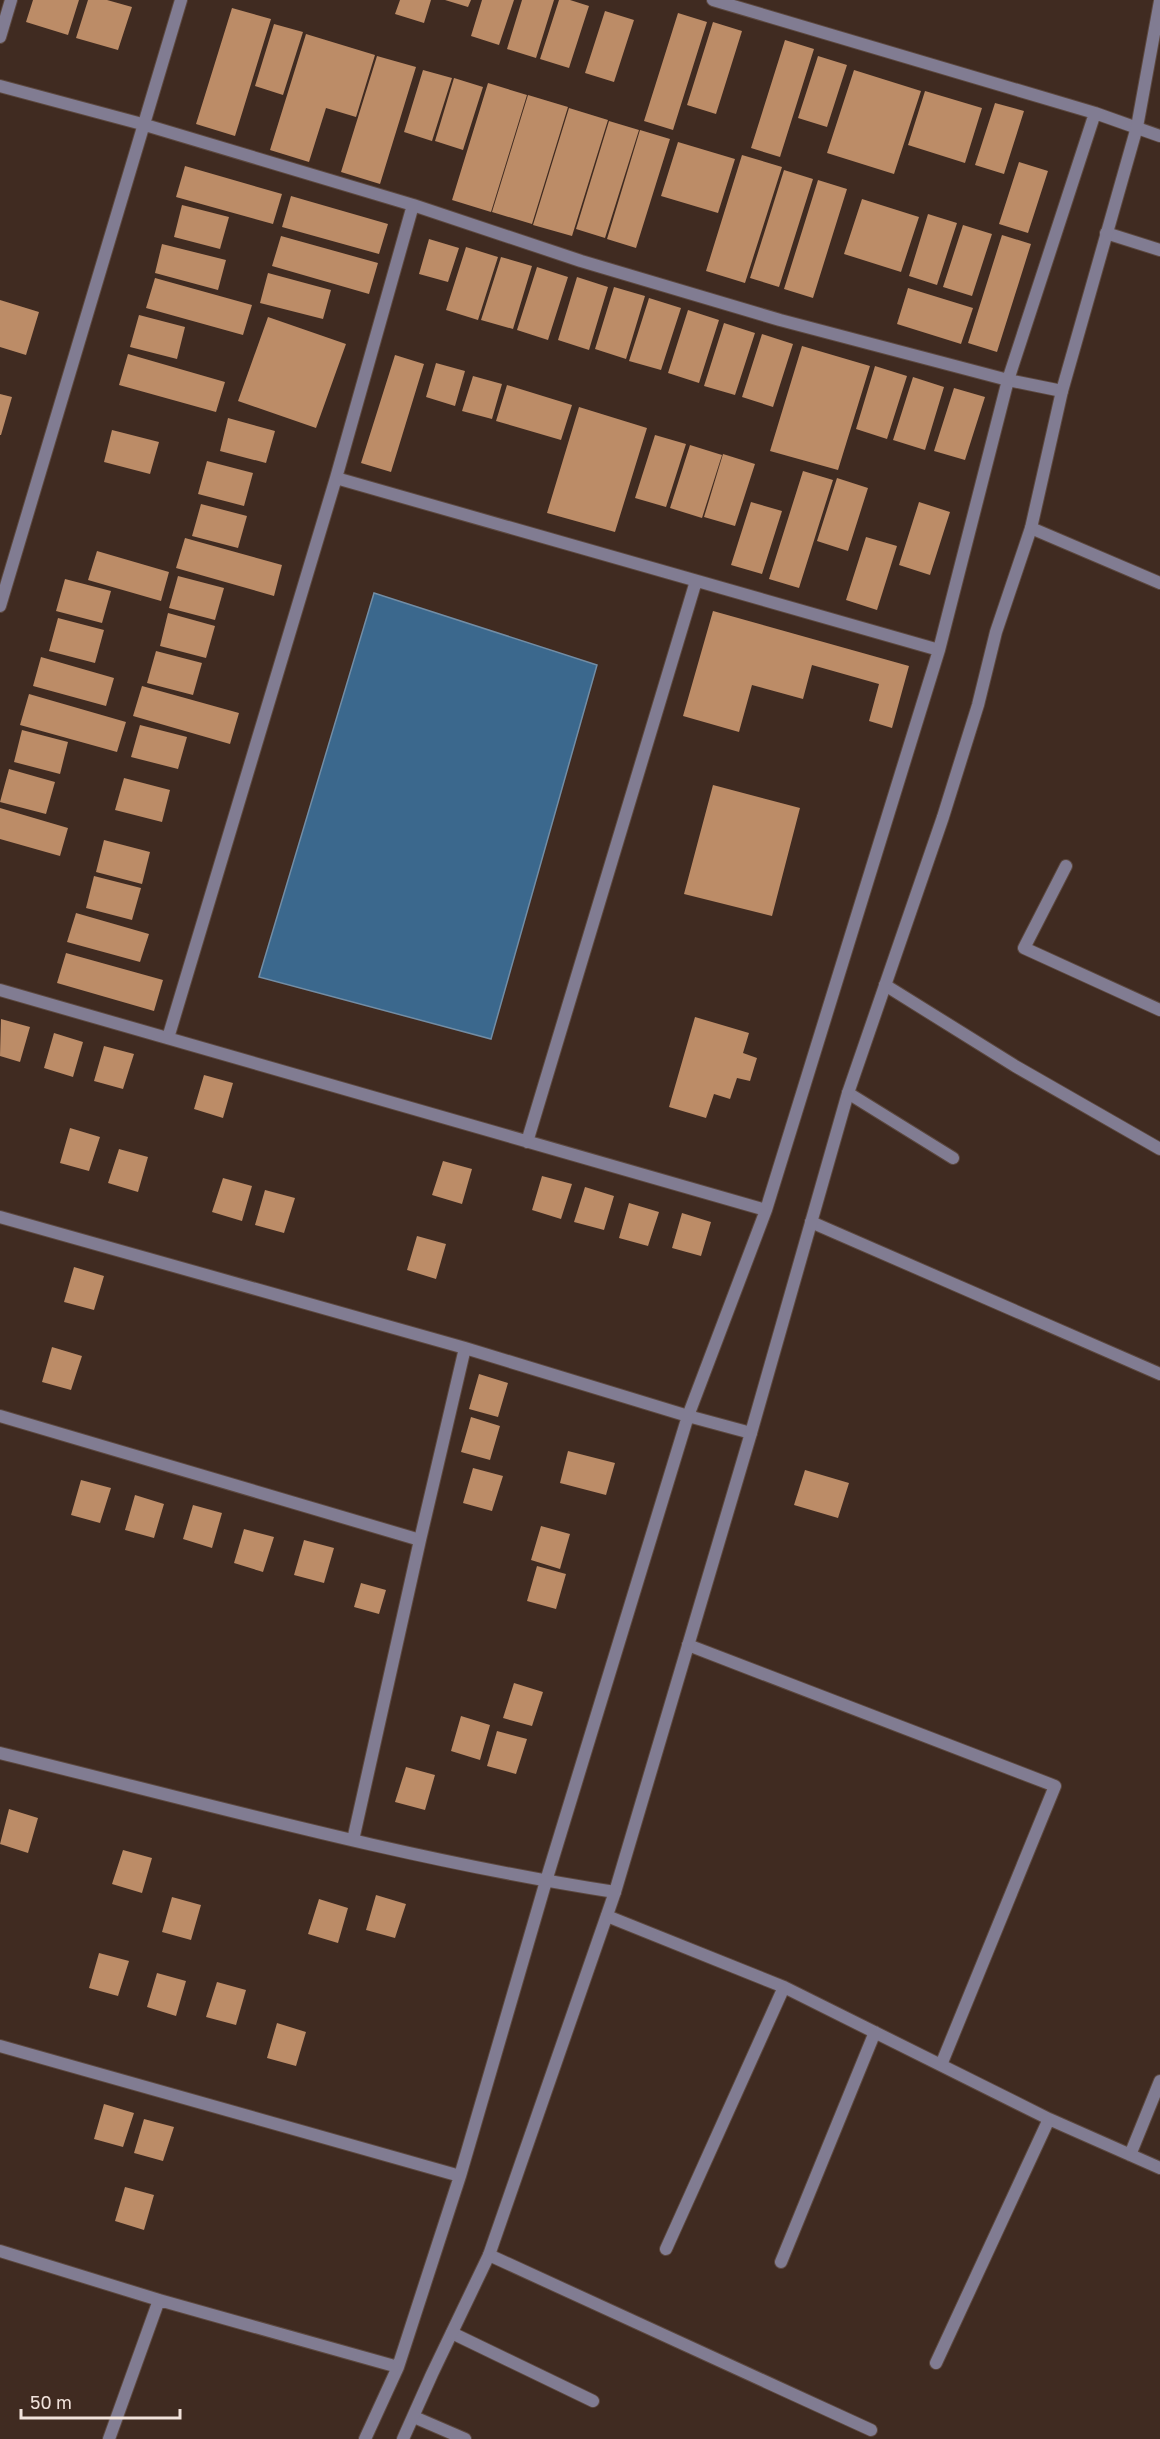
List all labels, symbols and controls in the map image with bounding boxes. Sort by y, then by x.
scale bar [21,2382,180,2420]
text: 50 m [30,2391,72,2413]

